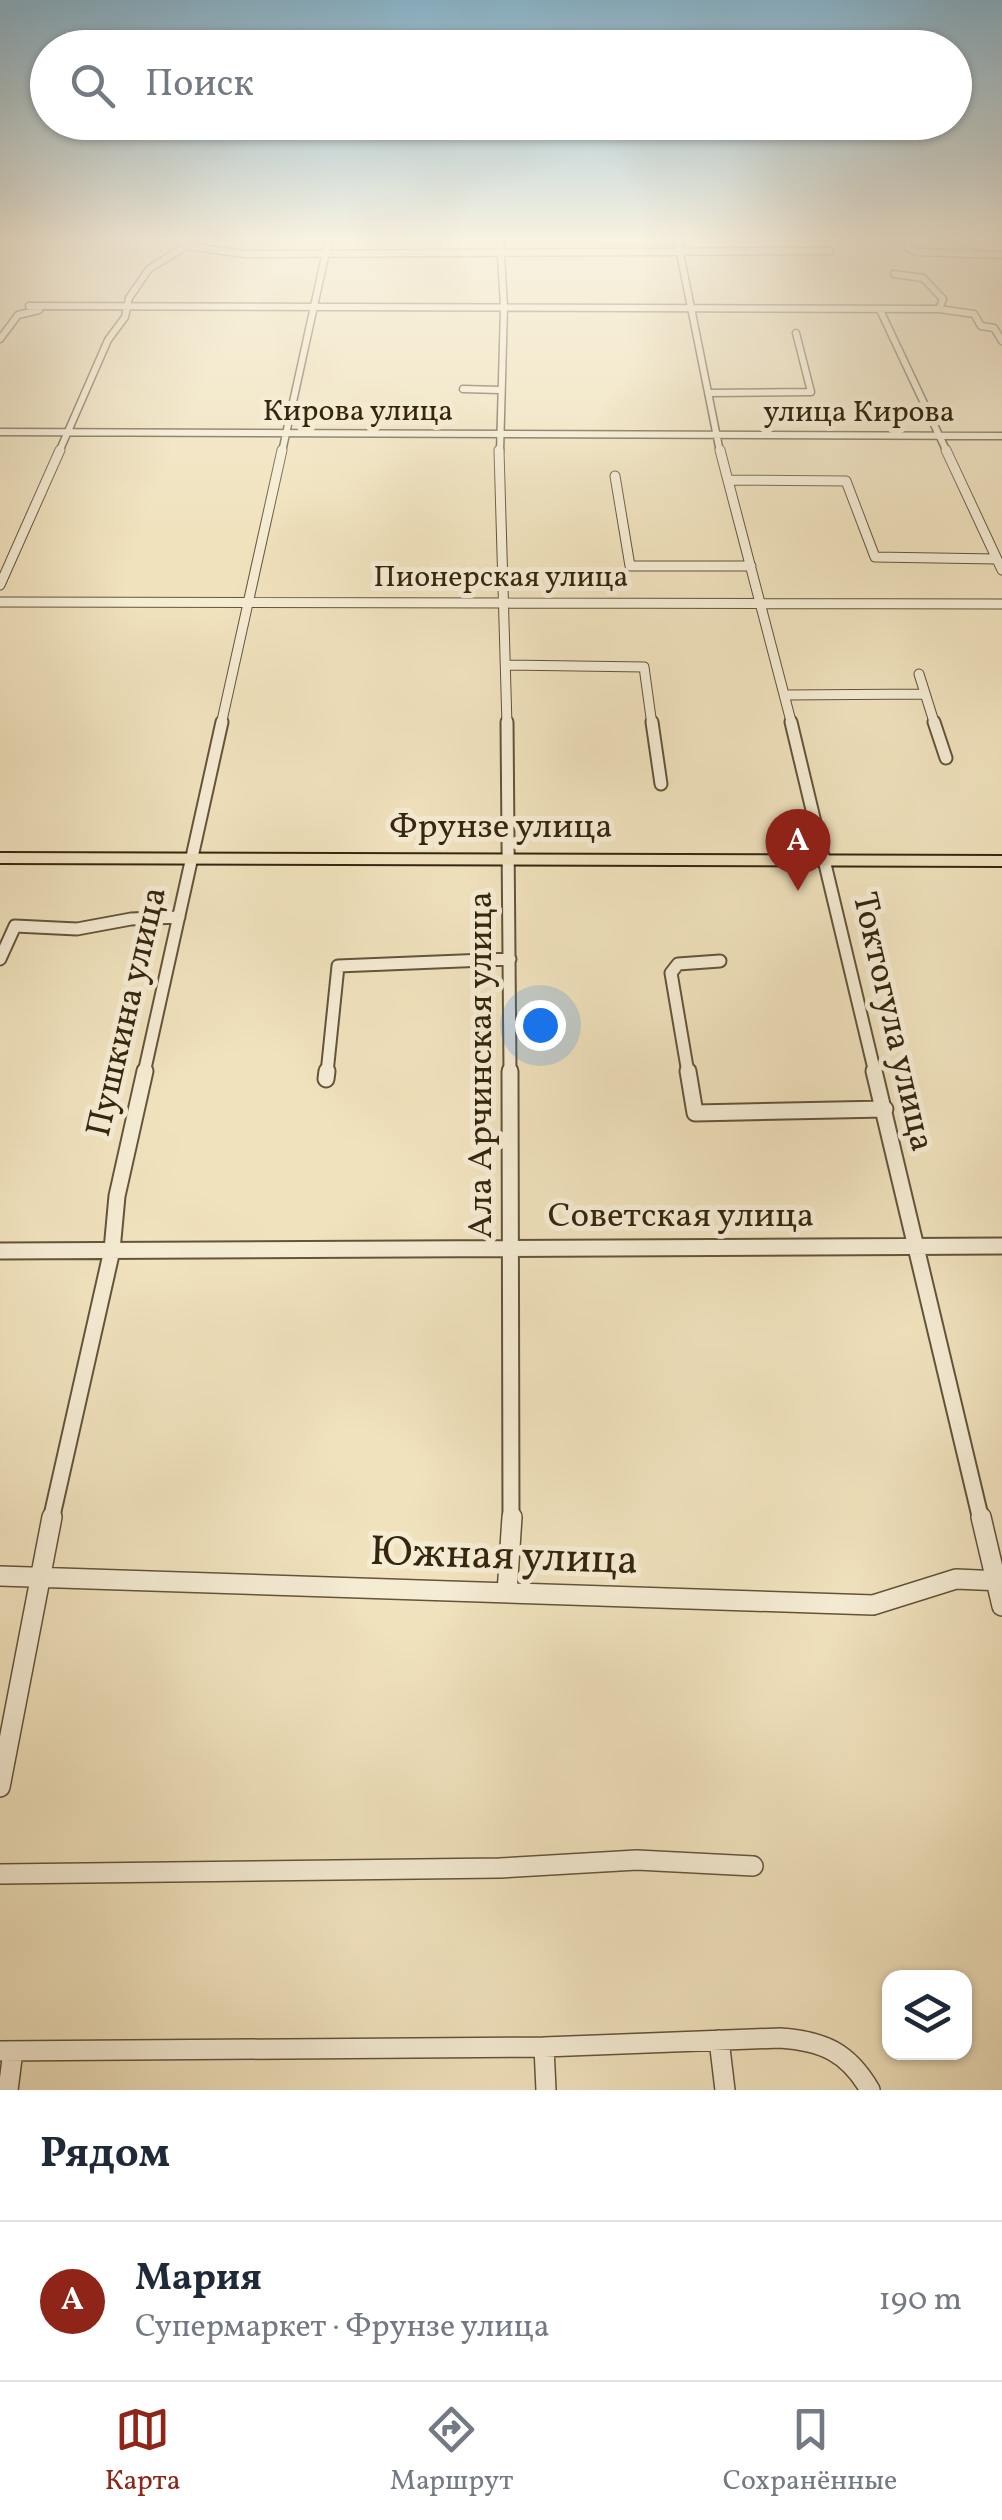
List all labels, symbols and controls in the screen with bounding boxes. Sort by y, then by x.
search box [30,30,972,140]
icon: search [65,58,120,113]
text: Поиск [145,59,254,112]
street label: Кирова улица [263,391,453,433]
street label: улица Кирова [763,392,955,434]
street label: Пионерская улица [374,557,628,599]
street label: Фрунзе улица [389,804,613,852]
pin: A [766,808,830,891]
street label: Пушкина улица [76,882,180,1142]
street label: Токтогула улица [839,888,945,1156]
street label: Ала Арчинская улица [458,891,506,1239]
your location [515,1000,566,1051]
street label: Советская улица [548,1193,814,1241]
street label: Южная улица [369,1524,639,1592]
map controls [882,1970,972,2060]
button: layers [882,1970,972,2060]
text: Рядом [40,2126,170,2185]
text: Мария [135,2253,262,2306]
text: A [61,2279,84,2323]
text: 190 m [878,2279,962,2323]
text: Супермаркет · Фрунзе улица [135,2306,550,2350]
tab: Карта [105,2402,181,2501]
tab: Маршрут [390,2402,513,2501]
tab: Сохранённые [723,2402,897,2501]

